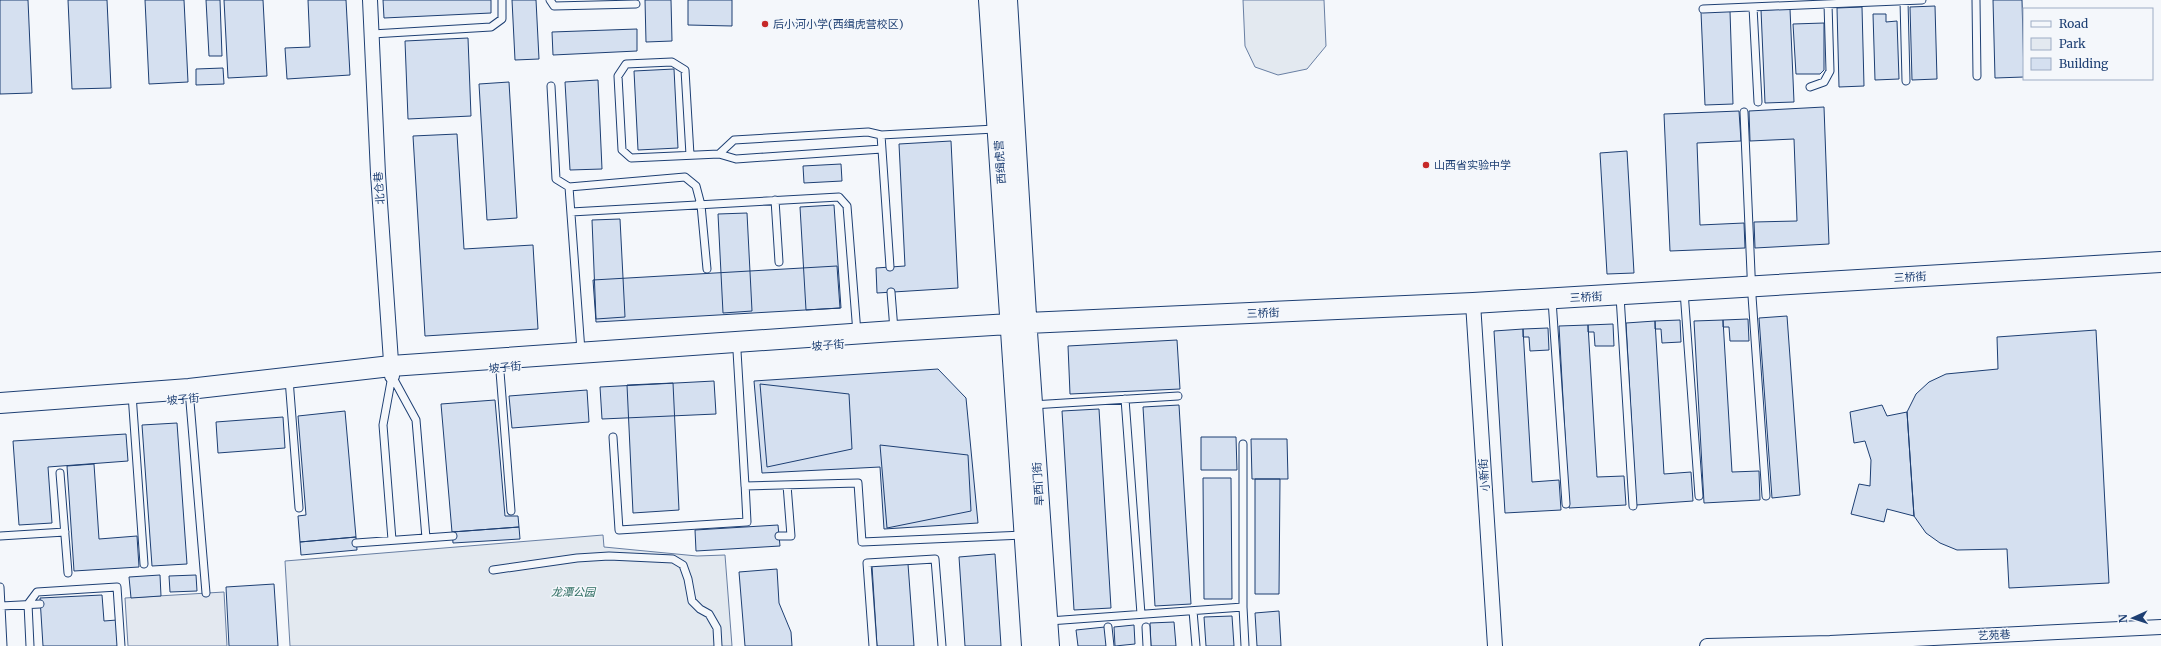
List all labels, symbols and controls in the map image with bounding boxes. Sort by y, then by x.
legend [2023,8,2153,80]
text: Road [2059,16,2088,31]
place label: 后小河小学(西缉虎营校区) [773,17,903,31]
marker: 后小河小学(西缉虎营校区) [760,19,770,29]
text: Park [2059,36,2086,51]
text: Building [2059,56,2109,71]
street label: 西缉虎营 [991,140,1009,184]
place label: 山西省实验中学 [1434,158,1511,172]
marker: 山西省实验中学 [1421,160,1431,170]
street label: 北仓巷 [371,171,387,205]
street label: 三桥街 [1893,269,1927,285]
street label: 三桥街 [1569,289,1603,305]
street label: 三桥街 [1246,305,1280,321]
street label: 坡子街 [811,337,845,353]
street label: 坡子街 [488,359,522,375]
street label: 坡子街 [166,391,200,407]
street label: 小新街 [1476,458,1492,492]
street label: 旱西门街 [1029,462,1047,506]
park label: 龙潭公园 [551,585,597,599]
north arrow [2113,598,2153,638]
text: N [2116,614,2130,623]
street label: 艺苑巷 [1977,627,2011,643]

